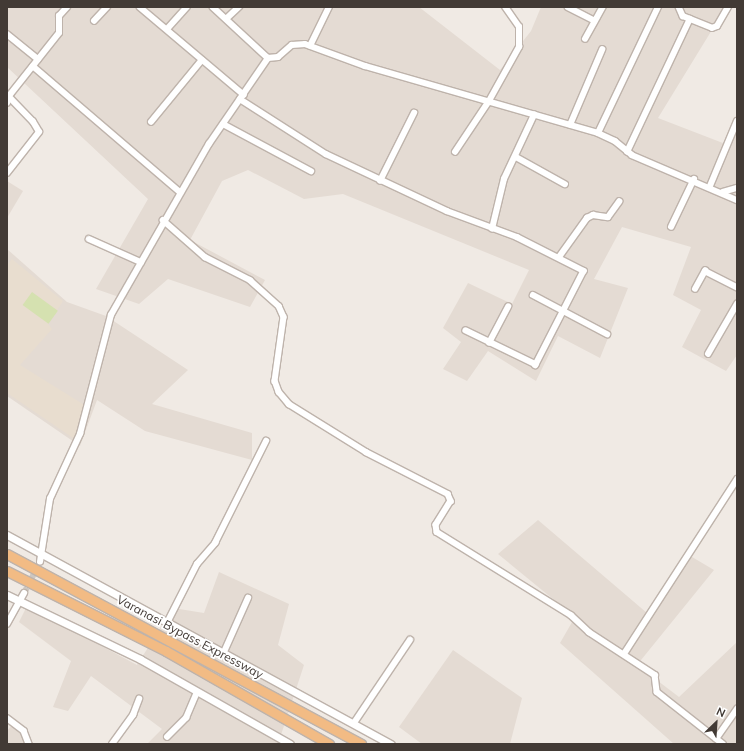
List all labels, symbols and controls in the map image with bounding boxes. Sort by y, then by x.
street label: Varanasi Bypass Expressway [114,592,266,682]
north arrow [696,703,736,743]
text: N [714,704,728,720]

